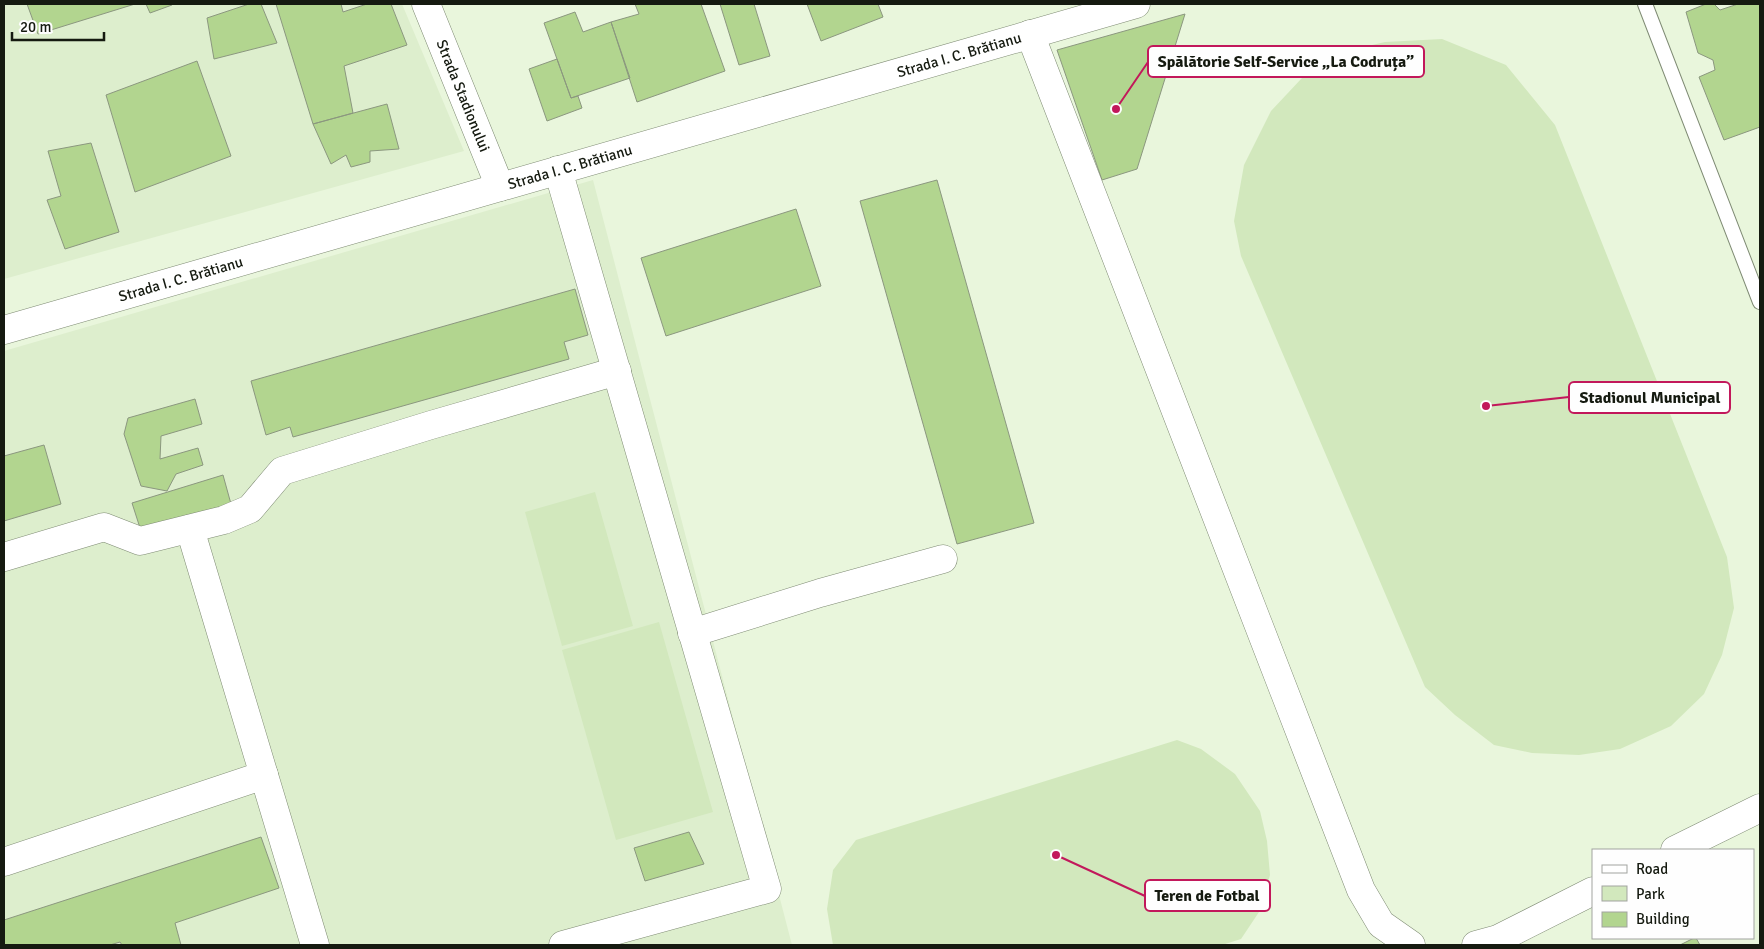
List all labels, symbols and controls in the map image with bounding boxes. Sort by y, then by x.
scale bar [12,10,105,42]
text: 20 m [20,18,51,36]
street label: Strada I. C. Brătianu [895,28,1023,81]
street label: Strada Stadionului [432,37,494,154]
callout: Spălătorie Self-Service „La Codruța” [1148,46,1424,77]
text: Spălătorie Self-Service „La Codruța” [1158,52,1414,72]
street label: Strada I. C. Brătianu [506,141,634,193]
street label: Strada I. C. Brătianu [117,253,245,306]
callout: Stadionul Municipal [1569,382,1730,413]
text: Stadionul Municipal [1580,388,1720,408]
legend [1592,849,1754,939]
text: Road [1636,860,1668,878]
callout: Teren de Fotbal [1145,880,1270,911]
text: Park [1636,885,1665,903]
text: Teren de Fotbal [1154,886,1260,906]
text: Building [1636,910,1690,928]

